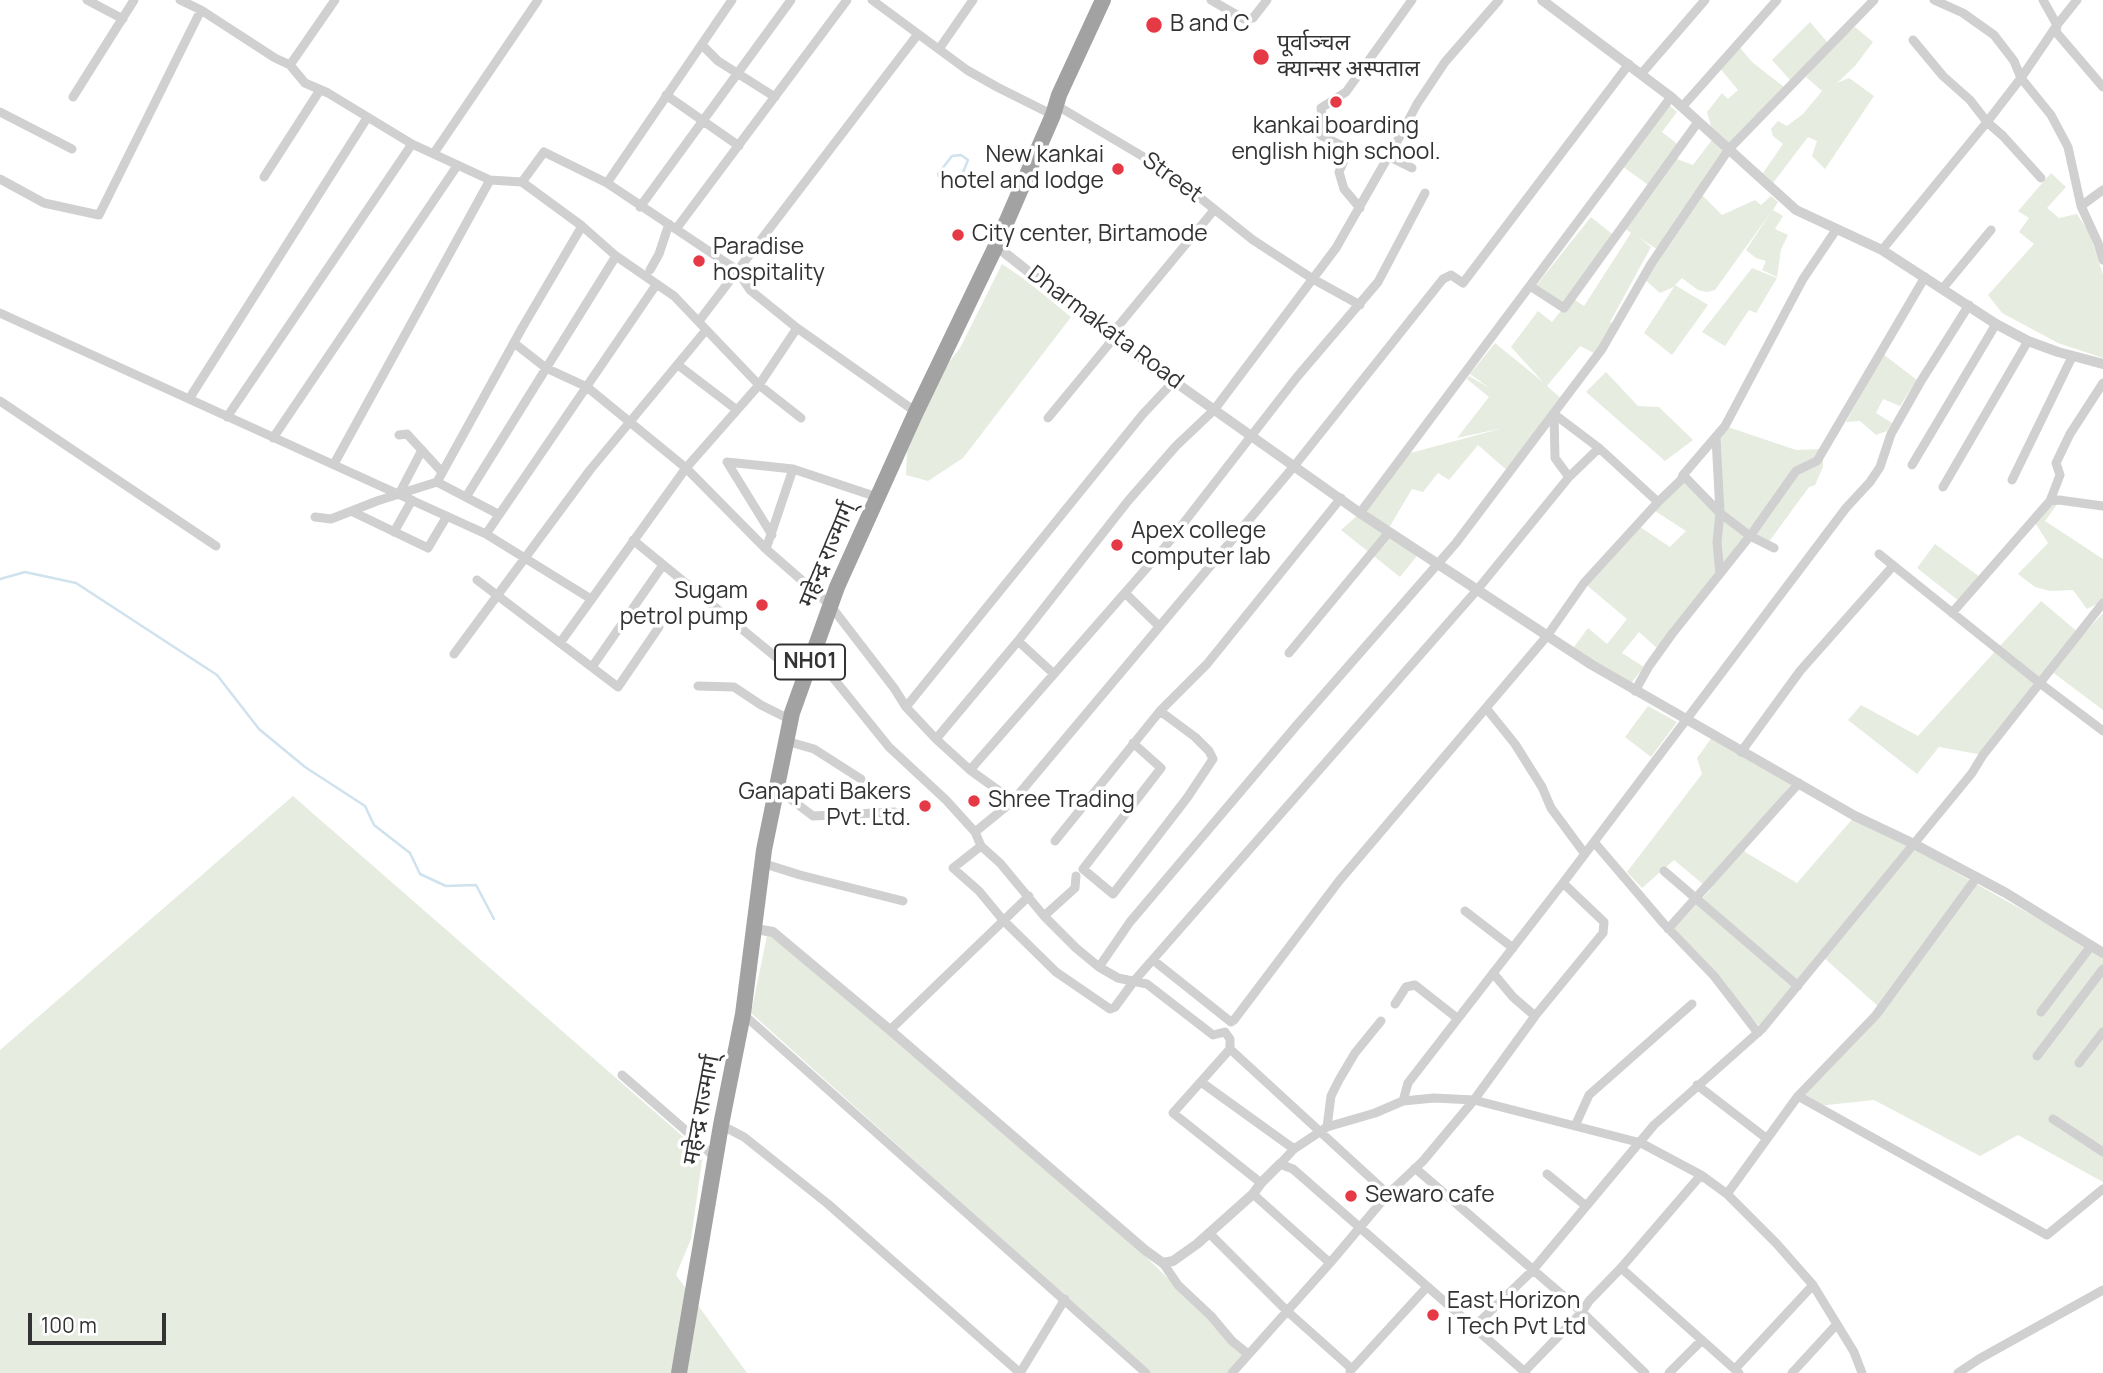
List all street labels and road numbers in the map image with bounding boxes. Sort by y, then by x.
street label: Street [1137,147,1207,209]
street label: Dharmakata Road [1022,260,1188,396]
street label: महेन्द्र राज्मार्ग् [794,498,862,612]
road number: NH01 [775,644,845,680]
street label: महेन्द्र राज्मार्ग् [678,1053,726,1167]

